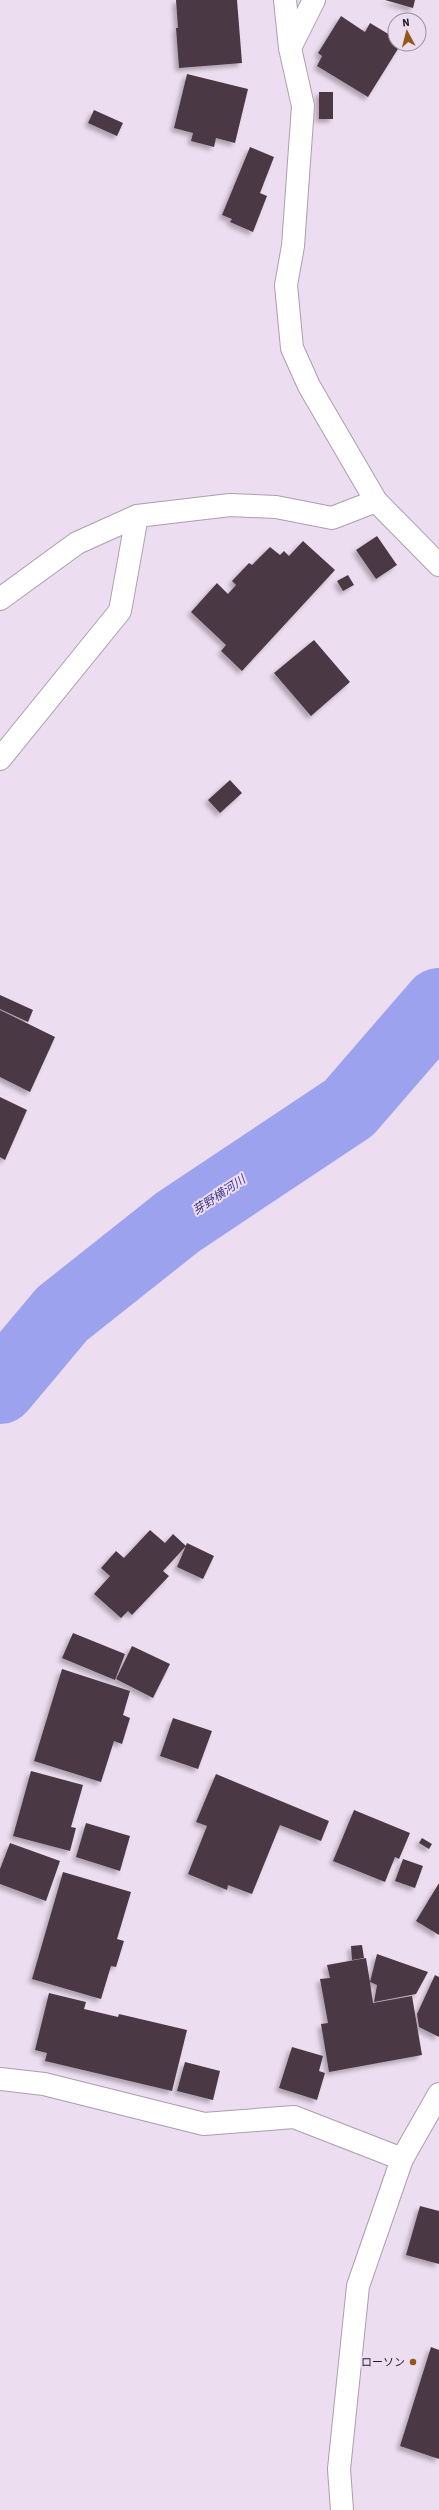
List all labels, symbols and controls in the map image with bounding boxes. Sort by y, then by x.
north arrow [387,12,427,52]
text: N [401,15,410,30]
water label: 芽野横河川 [190,1170,251,1219]
place label: ローソン [361,2355,405,2370]
marker: ローソン [408,2357,418,2367]

